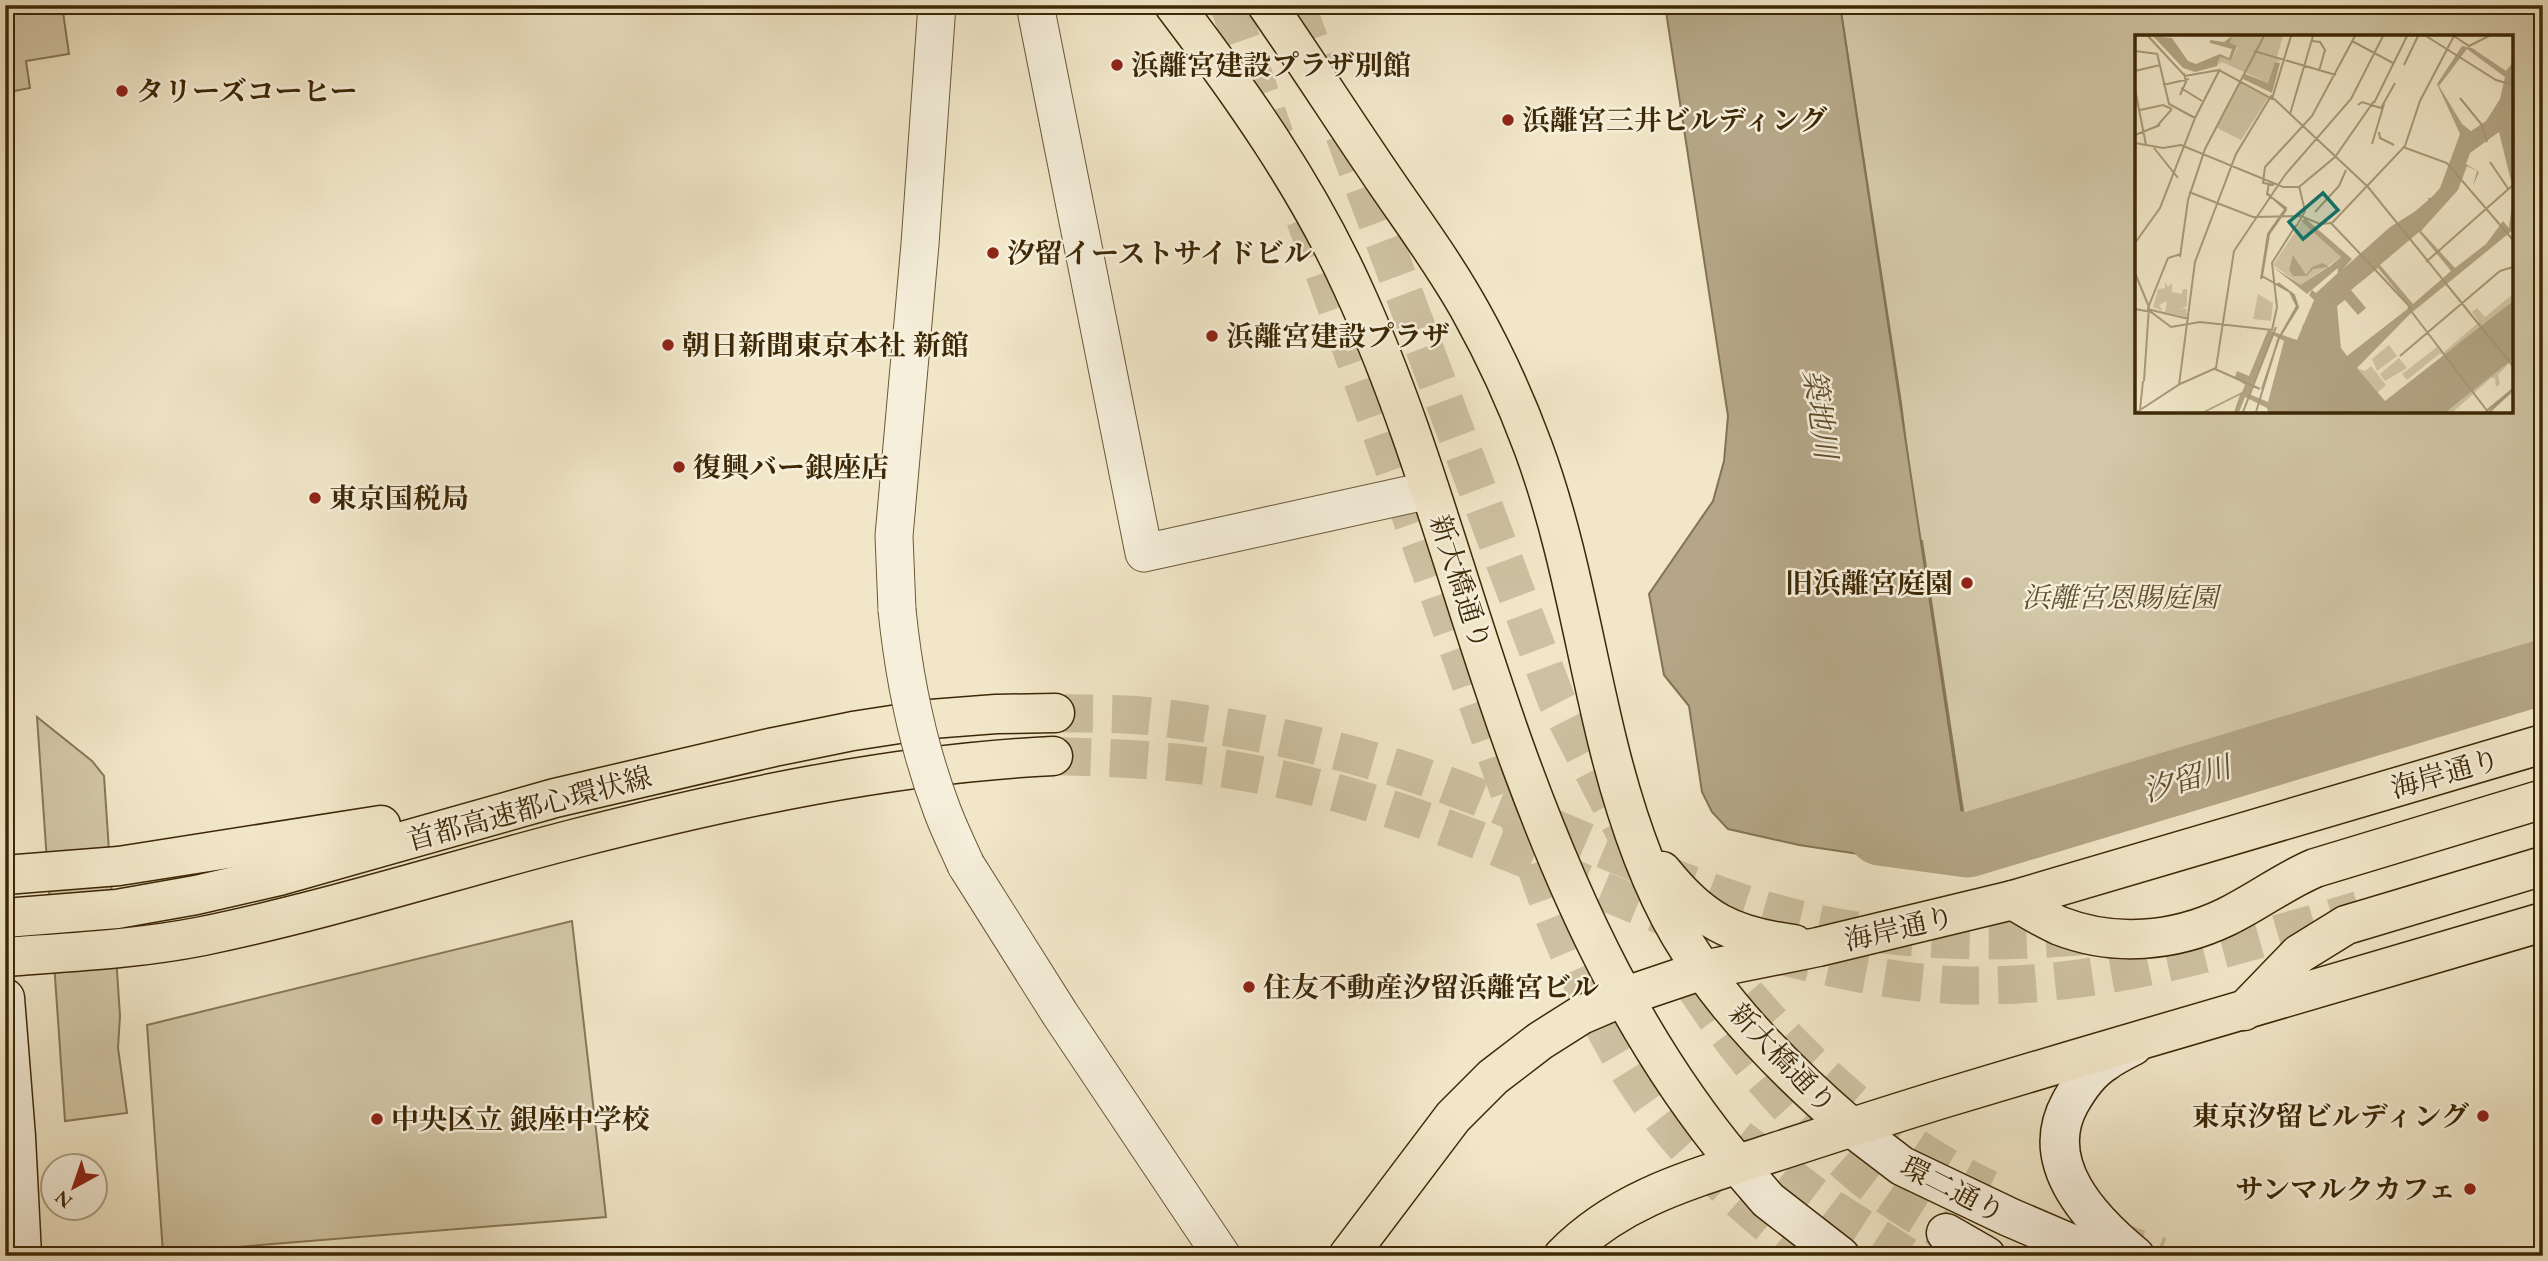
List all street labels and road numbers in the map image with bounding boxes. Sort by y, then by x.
street label: 新大橋通り [1422,510,1500,654]
street label: 海岸通り [2386,740,2504,806]
street label: 首都高速都心環状線 [403,758,655,858]
street label: 海岸通り [1840,898,1958,958]
street label: 新大橋通り [1721,995,1845,1121]
street label: 環二通り [1895,1148,2011,1230]

